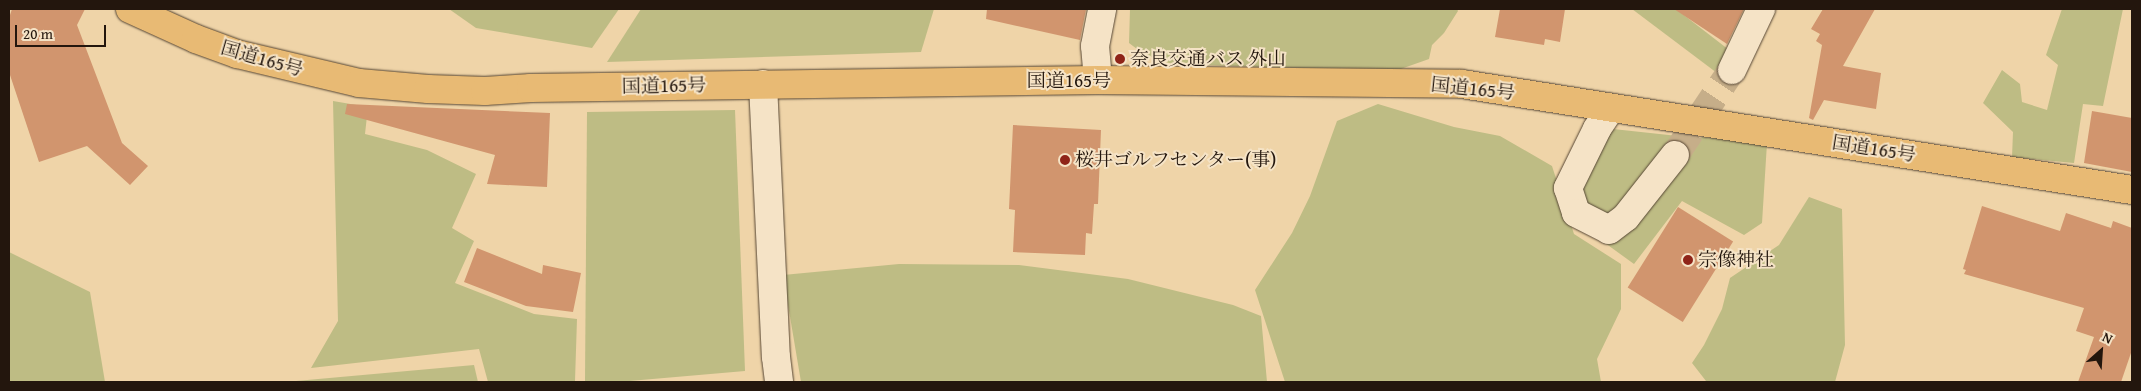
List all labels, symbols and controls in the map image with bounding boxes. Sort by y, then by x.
scale bar [18,15,109,47]
text: 20 m [23,23,53,44]
street label: 国道165号 [218,36,306,82]
place label: 奈良交通バス 外山 [1130,48,1286,70]
marker: 奈良交通バス 外山 [1114,53,1126,65]
street label: 国道165号 [1027,70,1111,92]
street label: 国道165号 [1430,73,1516,105]
street label: 国道165号 [622,74,706,98]
street label: 国道165号 [1831,131,1917,167]
place label: 桜井ゴルフセンター(事) [1075,149,1277,171]
marker: 桜井ゴルフセンター(事) [1059,154,1071,166]
place label: 宗像神社 [1698,249,1774,271]
marker: 宗像神社 [1682,254,1694,266]
north arrow [2076,326,2126,376]
text: N [2099,326,2116,349]

